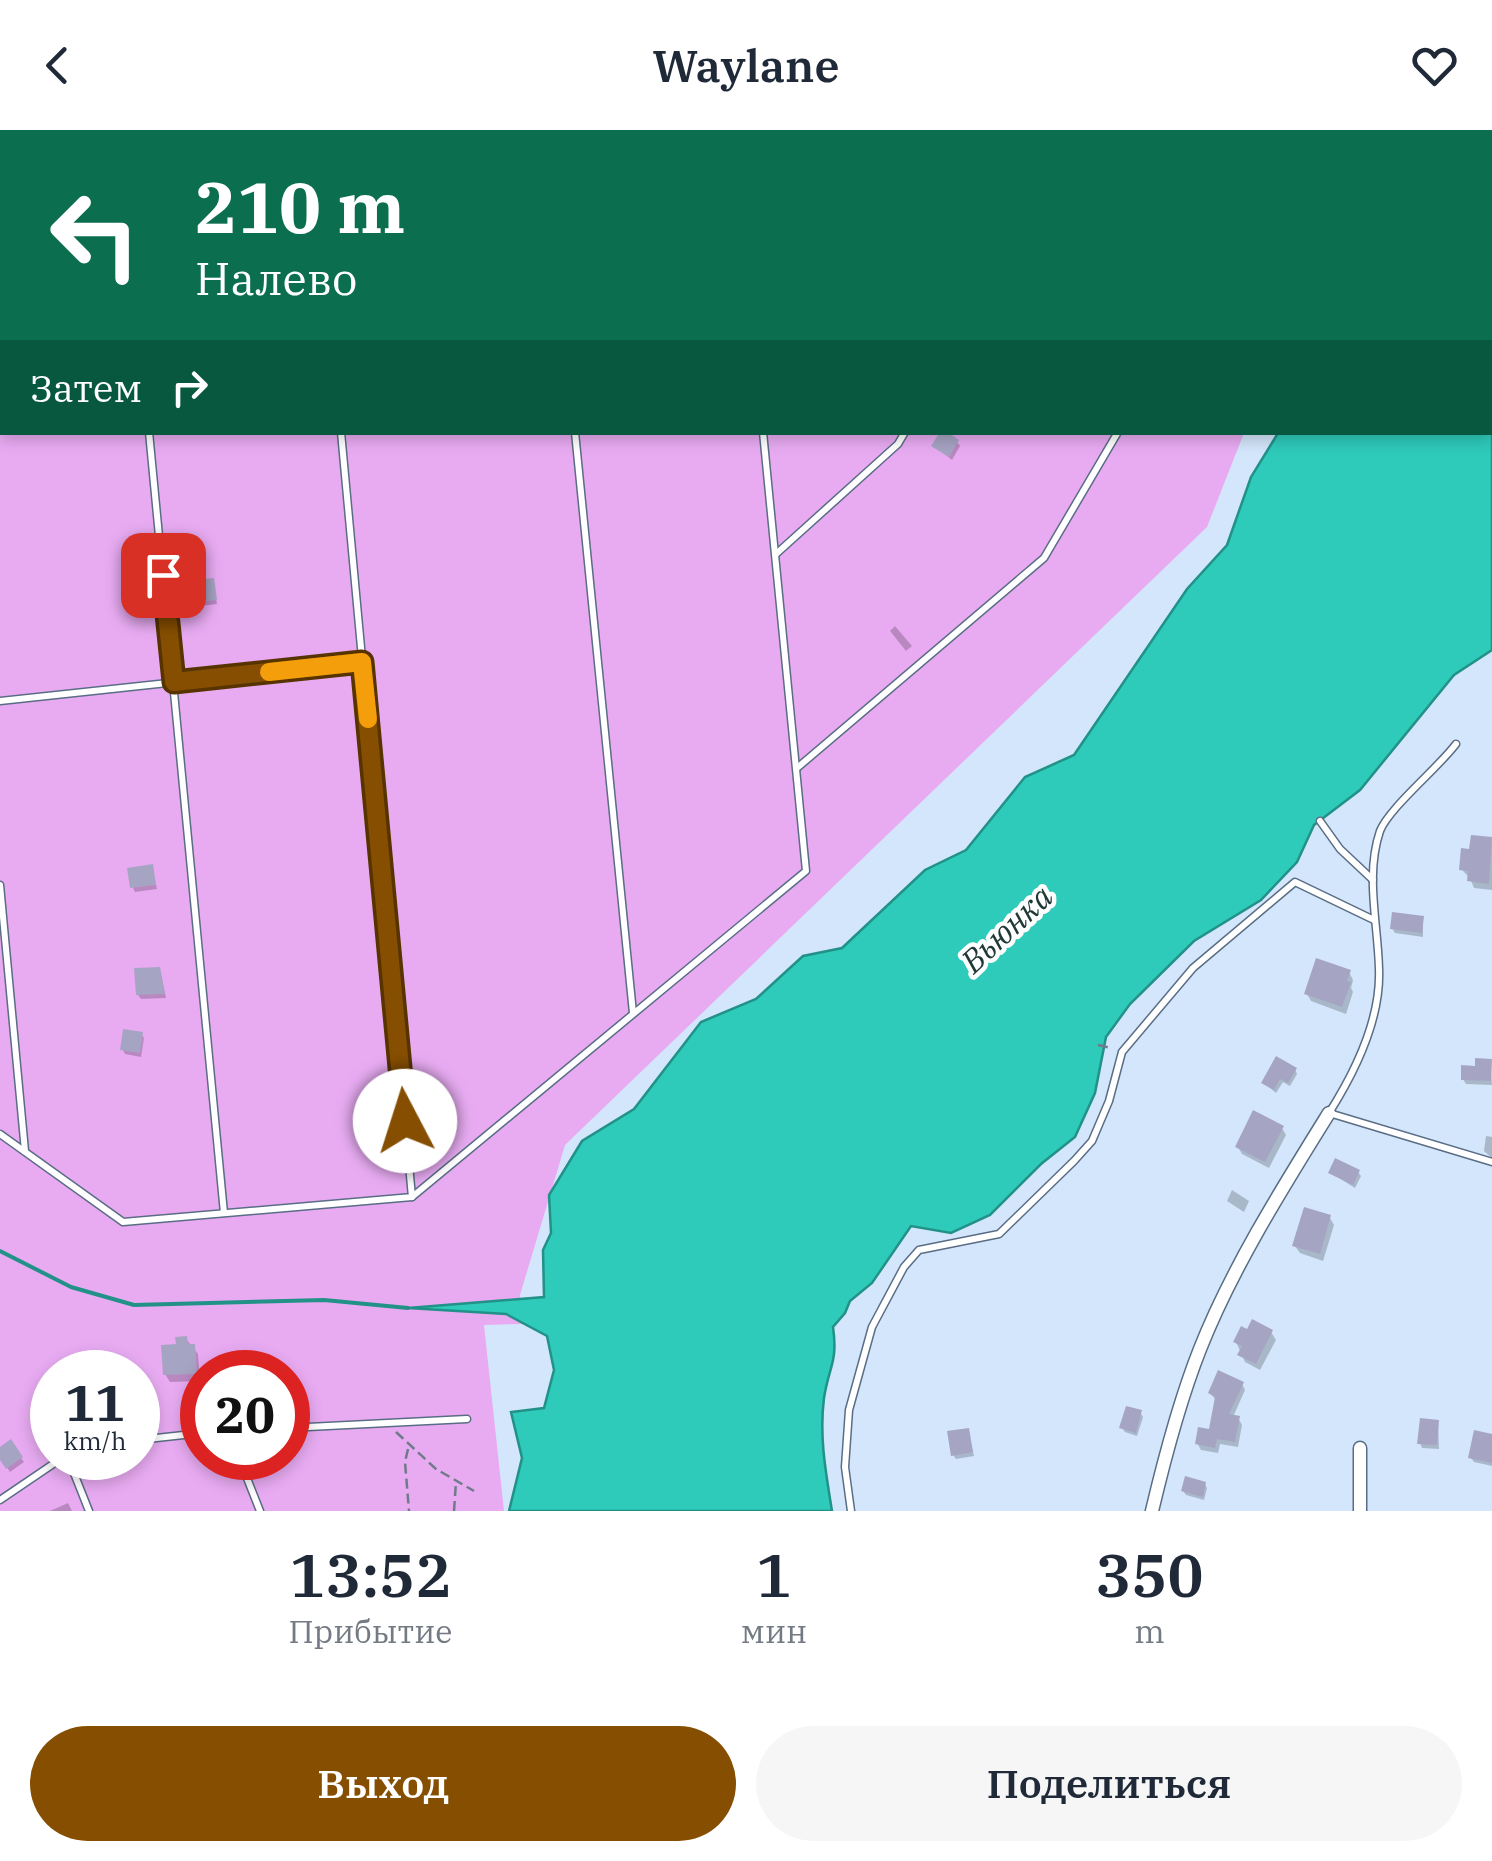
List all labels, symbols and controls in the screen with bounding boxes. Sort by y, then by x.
text: Waylane [652,36,840,94]
icon: back [30,38,85,93]
icon: heart [1407,38,1462,93]
text: 210 m [195,161,405,252]
icon: left [30,170,160,300]
text: Налево [195,249,357,307]
icon: right [162,360,217,415]
text: Затем [30,363,142,412]
pin [121,533,206,618]
icon: arrive [136,548,191,603]
water label: Вьюнка [951,875,1062,982]
position arrow [353,1069,457,1173]
speed limit sign: 20 [180,1350,310,1480]
text: 11 [65,1370,125,1435]
text: km/h [63,1424,127,1457]
text: 13:52 [289,1535,451,1614]
text: 1 [756,1535,792,1614]
text: 350 [1096,1535,1204,1614]
text: Прибытие [288,1610,452,1652]
text: мин [741,1610,807,1652]
text: m [1134,1610,1165,1652]
button: Выход [30,1726,736,1841]
button: Поделиться [756,1726,1462,1841]

